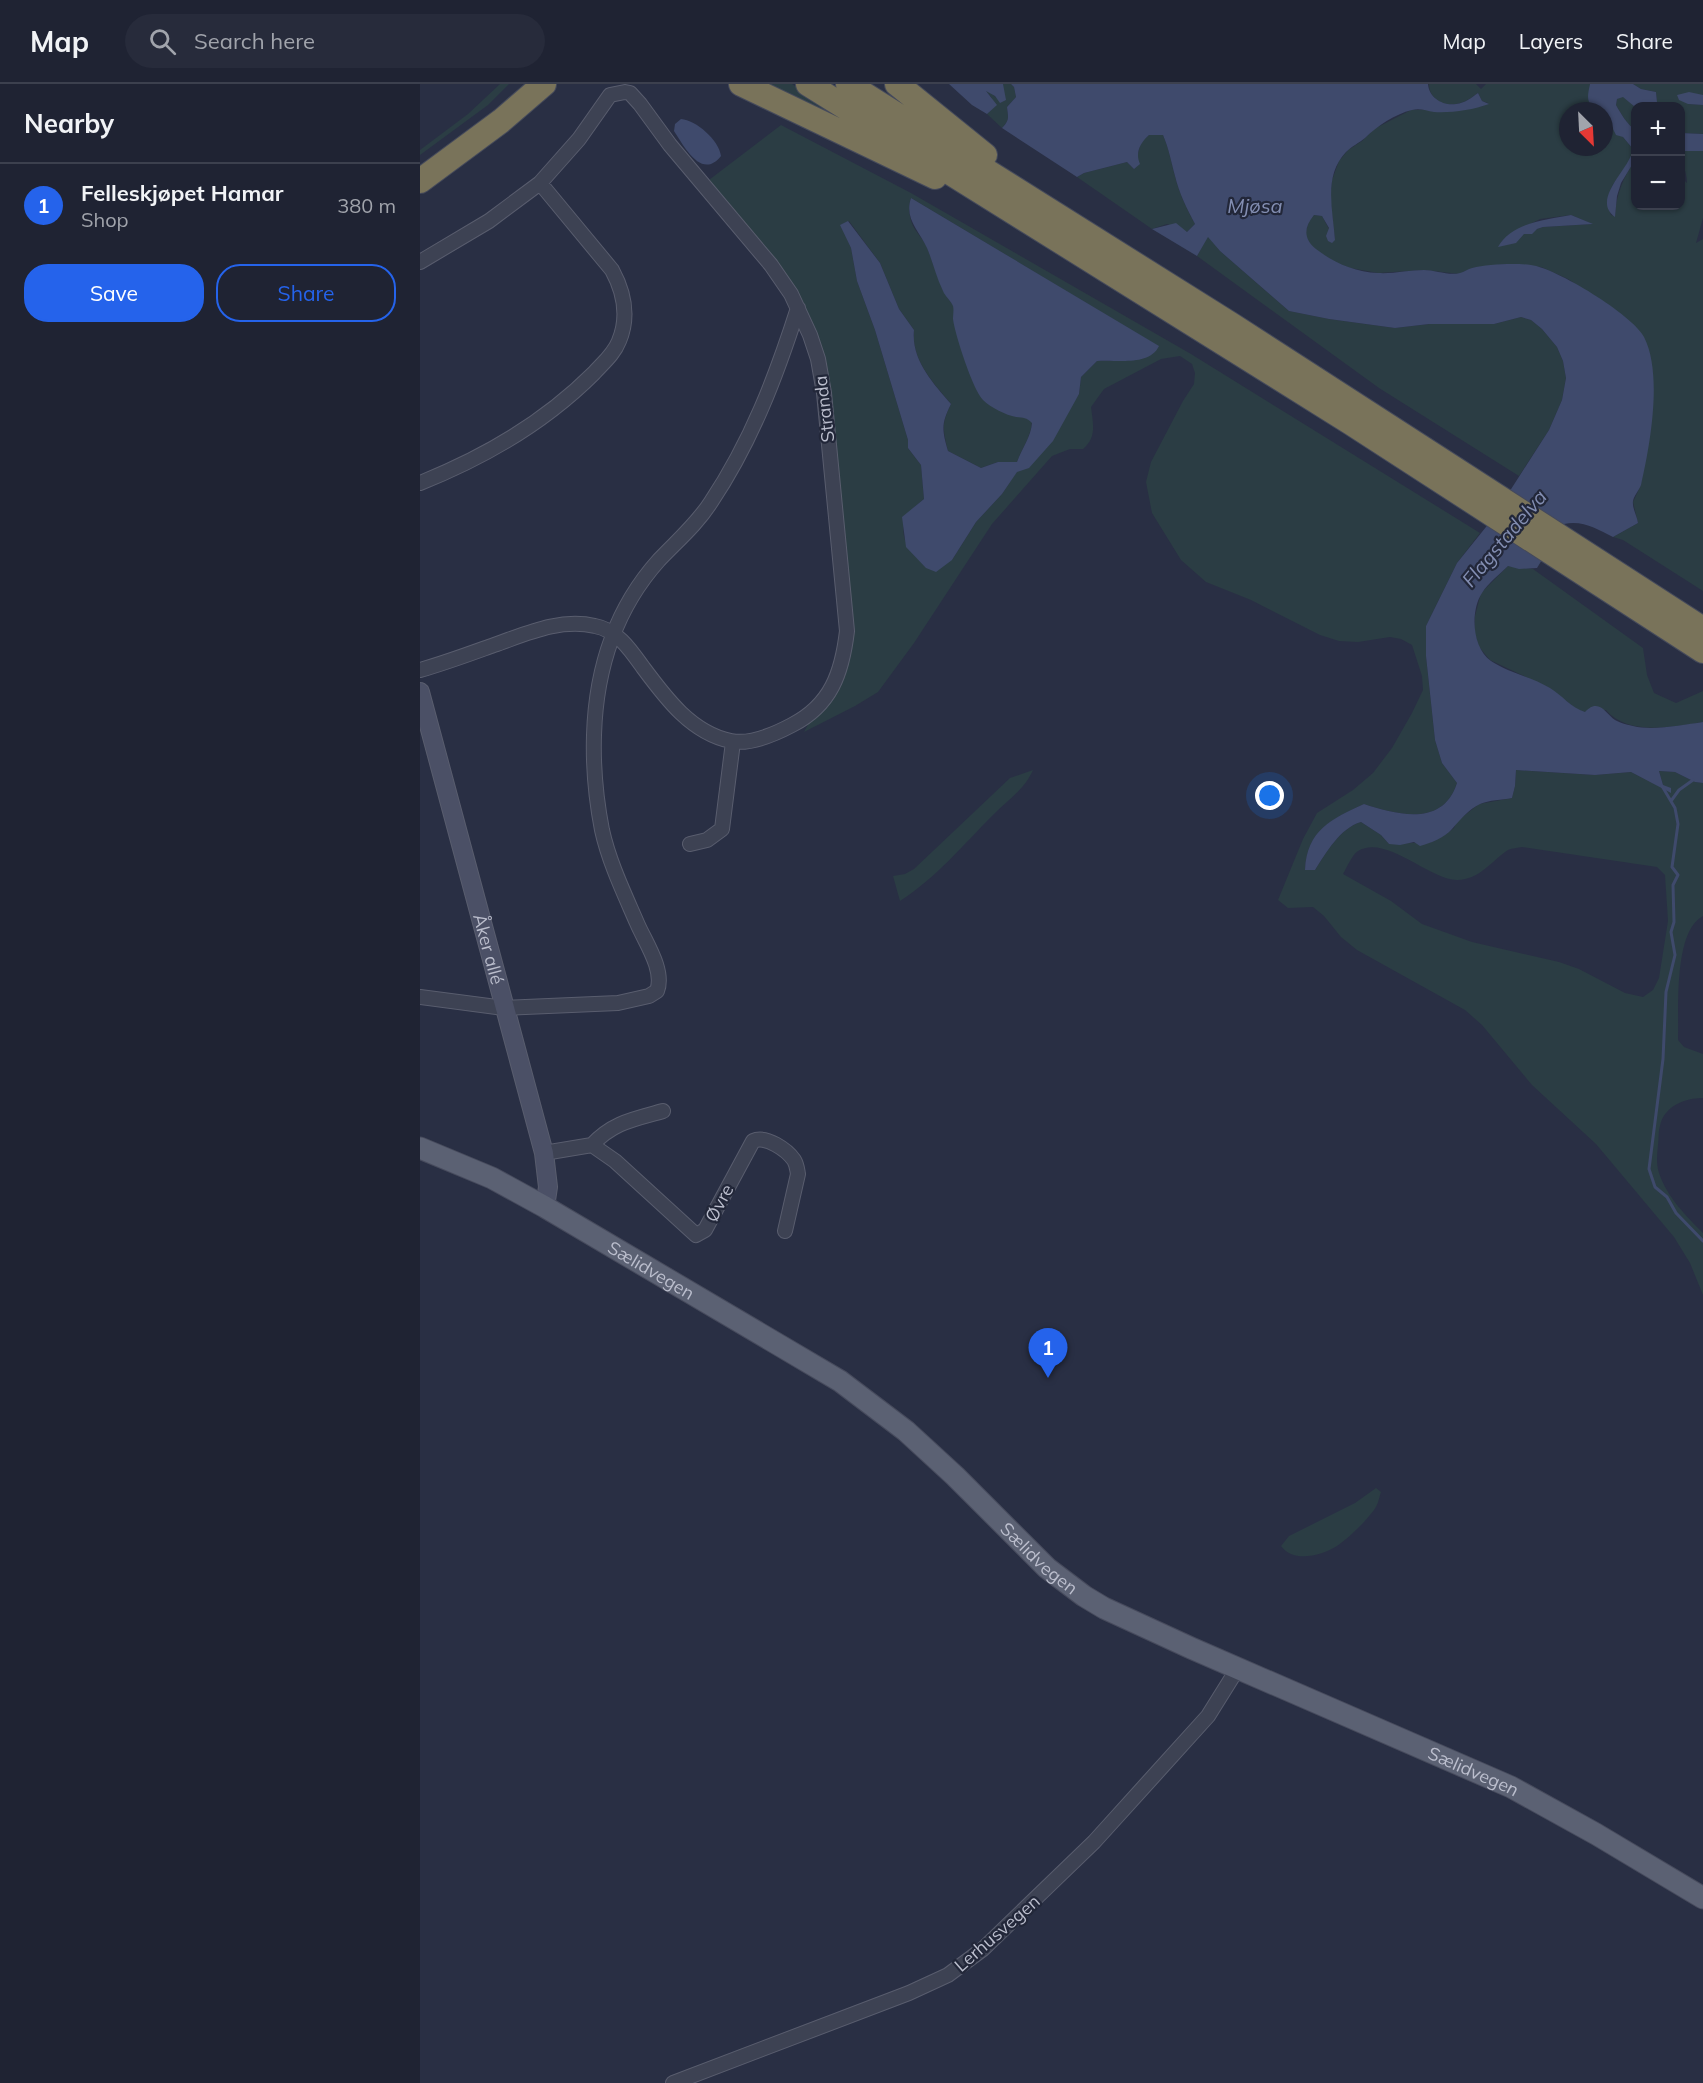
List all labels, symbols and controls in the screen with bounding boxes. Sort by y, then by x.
search box [125,14,545,68]
text: Map [30,24,89,59]
icon: search [146,25,179,58]
text: Search here [194,27,315,55]
text: Map [1443,28,1486,54]
text: Layers [1519,28,1583,54]
text: Share [1616,28,1673,54]
north arrow [1559,102,1613,156]
map controls [1631,102,1685,210]
button: + [1631,102,1685,156]
text: Nearby [24,107,114,140]
button: − [1631,156,1685,210]
text: Felleskjøpet Hamar [81,179,283,207]
text: 1 [38,193,50,218]
text: 380 m [337,193,396,218]
water label: Mjøsa [1227,193,1283,218]
text: Shop [81,207,129,232]
button: Save [24,264,204,322]
button: Share [216,264,396,322]
street label: Stranda [809,374,839,444]
water label: Flagstadelva [1456,484,1552,592]
your location [1255,781,1284,810]
street label: Åker allé [469,911,510,987]
street label: Øvre [700,1180,738,1226]
street label: Sælidvegen [604,1235,699,1304]
pin: 1 [1028,1328,1068,1378]
street label: Sælidvegen [996,1517,1083,1599]
street label: Sælidvegen [1425,1741,1523,1801]
street label: Lerhusvegen [949,1890,1045,1976]

